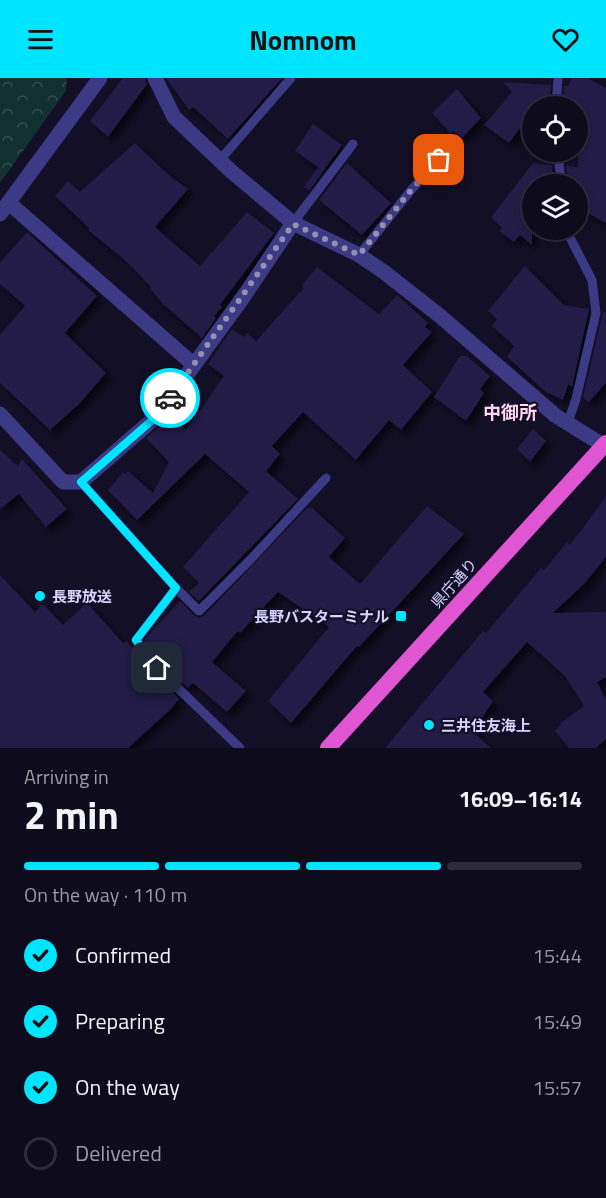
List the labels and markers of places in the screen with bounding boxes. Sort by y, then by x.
pin [413,134,464,185]
place label: 長野放送 [52,585,112,608]
marker: 長野放送 [33,589,47,603]
place label: 長野バスターミナル [254,605,389,628]
marker: 長野バスターミナル [394,609,408,623]
pin [131,642,182,693]
place label: 三井住友海上 [441,714,531,737]
marker: 三井住友海上 [422,718,436,732]

